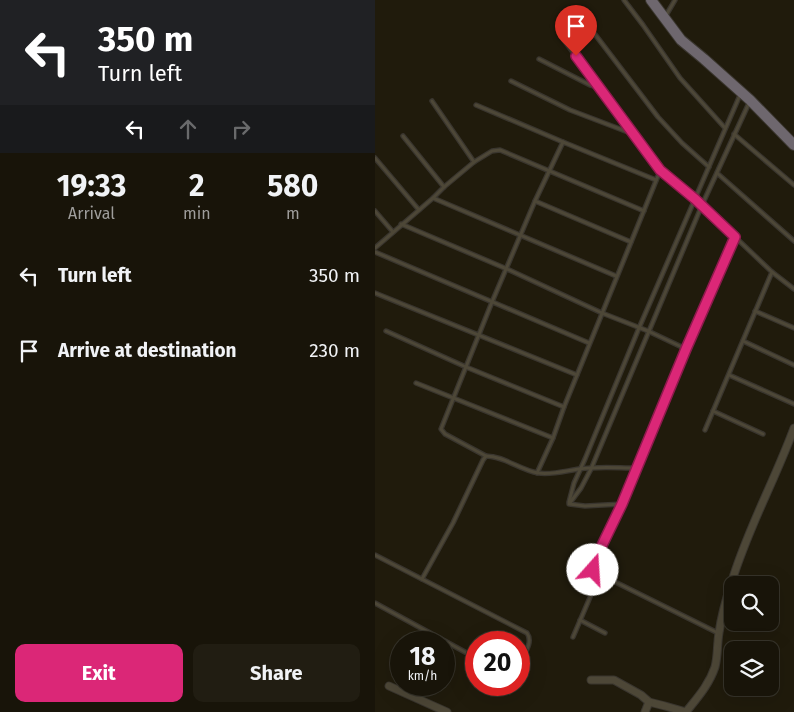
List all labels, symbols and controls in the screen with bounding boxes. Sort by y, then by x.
pin [555,5,597,56]
icon: arrive [562,12,590,40]
text: 350 m [98,18,193,60]
icon: left [15,20,80,85]
text: Turn left [98,60,182,87]
icon: left [121,115,149,143]
icon: ahead [174,115,202,143]
icon: right [227,115,255,143]
text: 19:33 [57,168,126,204]
text: 2 [189,168,205,204]
text: 580 [267,168,318,204]
text: Arrival [68,204,115,223]
text: min [183,204,211,223]
text: m [286,204,300,223]
icon: left [15,262,43,290]
text: Turn left [58,264,132,287]
text: 350 m [309,264,360,287]
icon: arrive [15,337,43,365]
text: Arrive at destination [58,339,237,362]
text: 230 m [309,339,360,362]
position arrow [566,543,618,595]
map controls [724,576,779,696]
button: search [724,576,779,631]
speed limit sign: 20 [465,631,530,696]
button: layers [724,641,779,696]
text: 18 [409,642,436,672]
button: Exit [15,644,183,702]
button: Share [193,644,360,702]
text: km/h [408,669,437,683]

